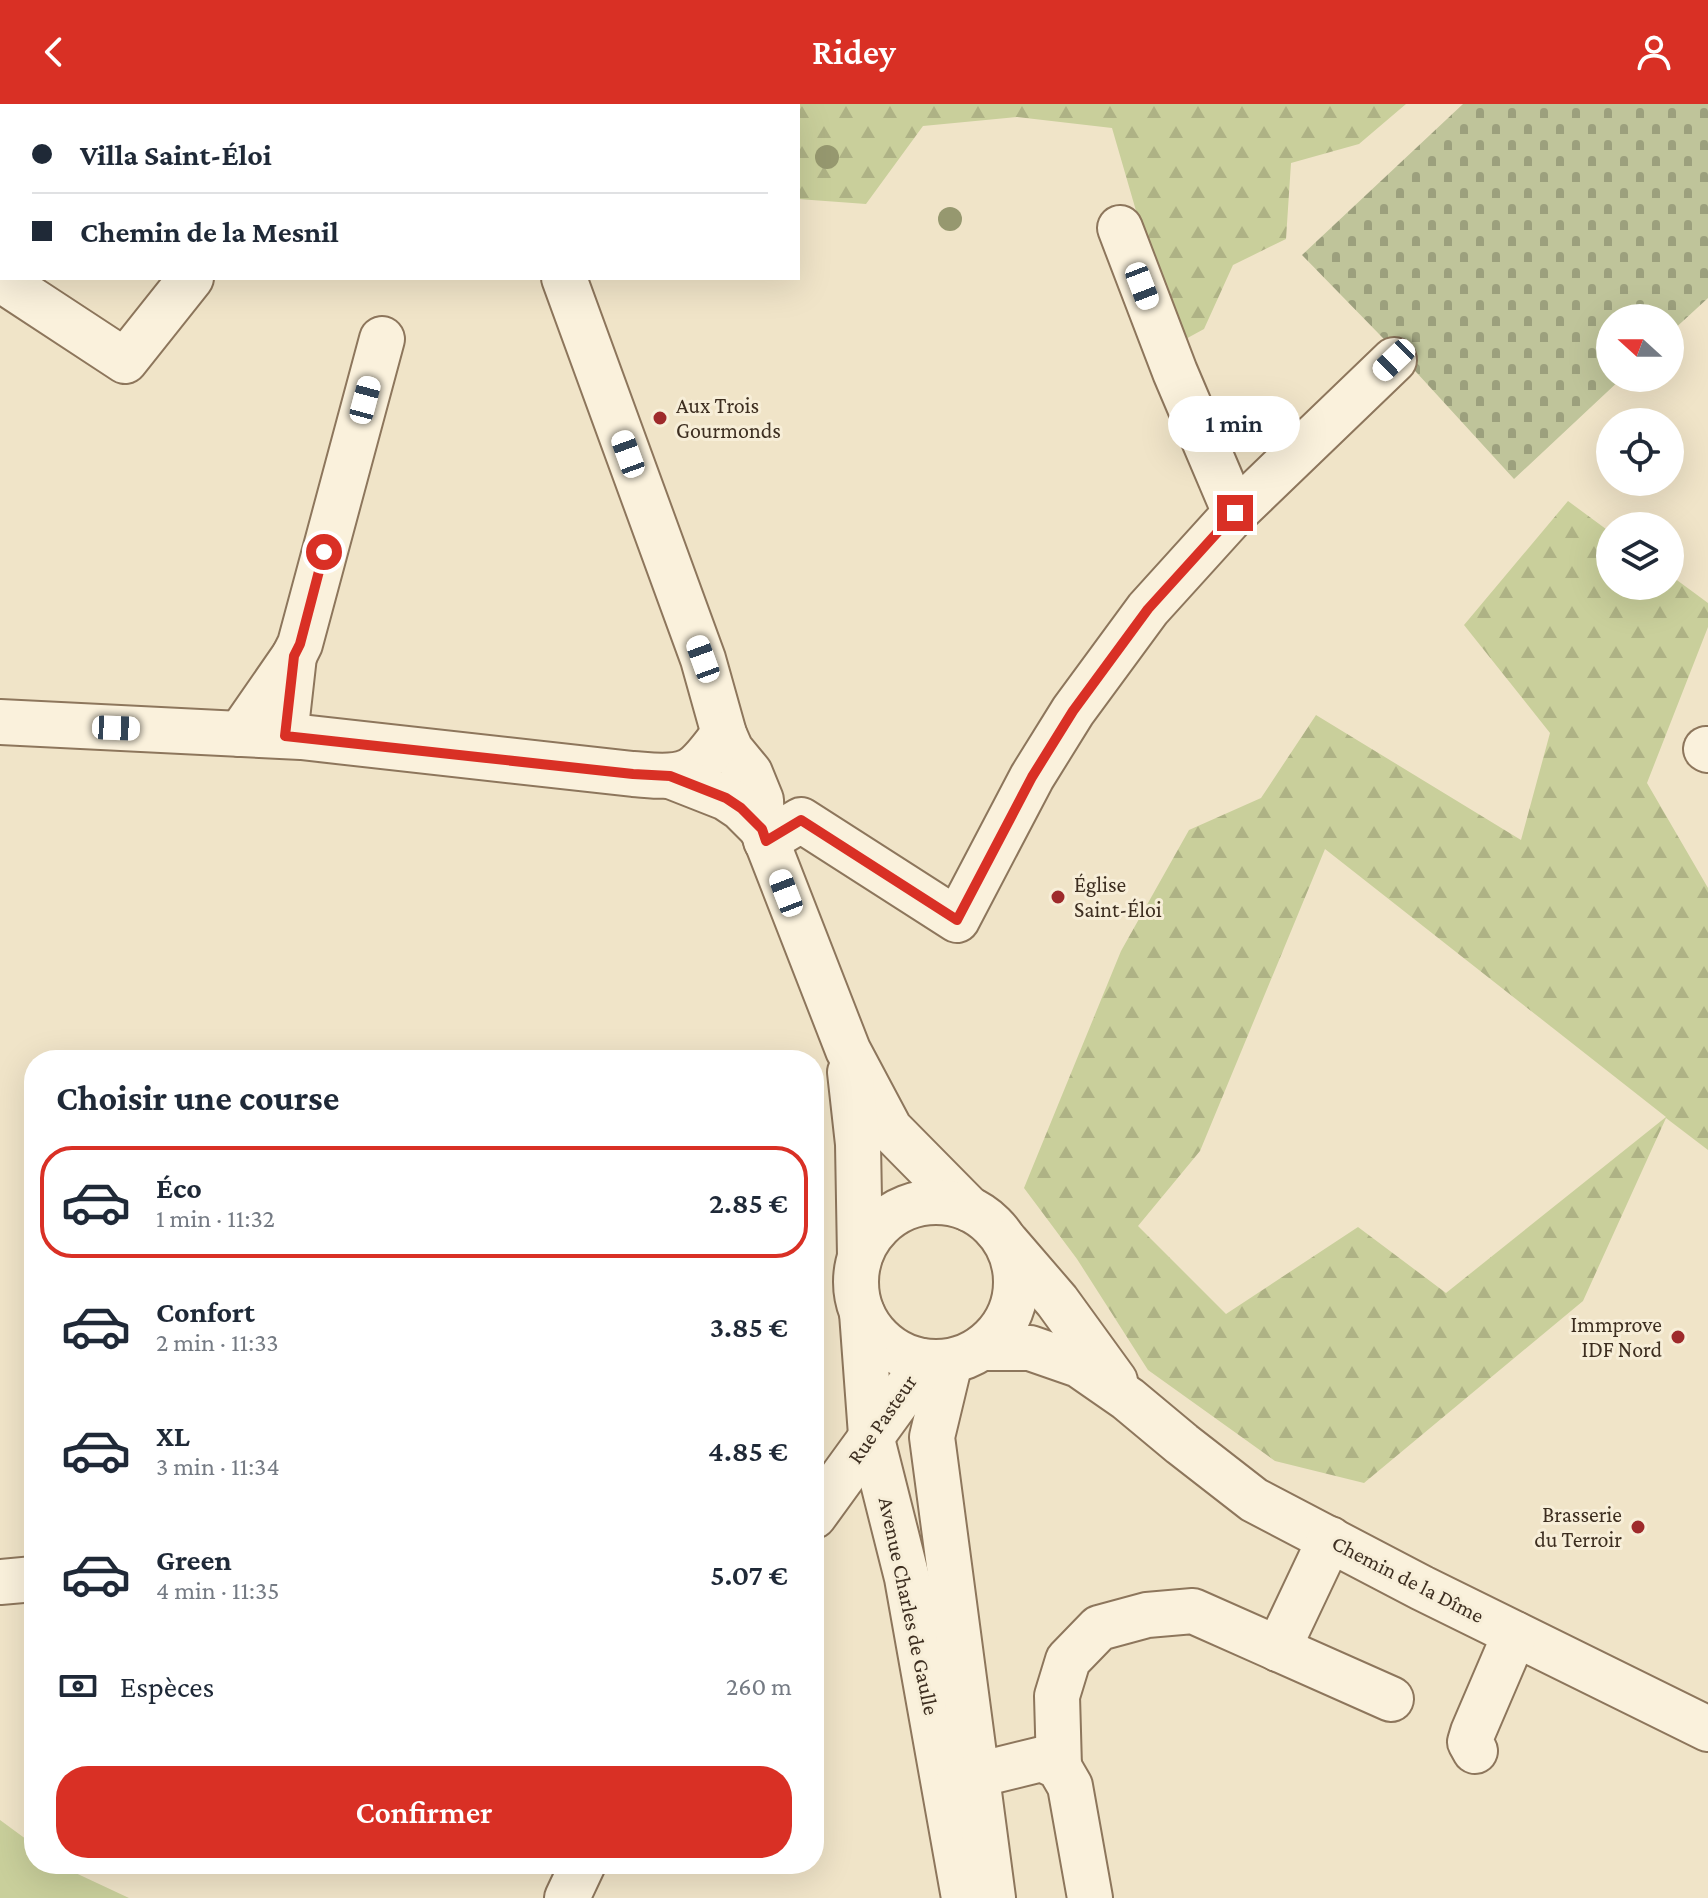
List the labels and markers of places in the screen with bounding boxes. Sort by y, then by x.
place label: Aux Trois Gourmonds [676,393,781,443]
marker: Aux Trois Gourmonds [651,409,669,427]
place label: Église Saint-Éloi [1074,872,1162,922]
marker: Église Saint-Éloi [1049,888,1067,906]
place label: Immprove IDF Nord [1571,1312,1662,1362]
marker: Immprove IDF Nord [1669,1328,1687,1346]
place label: Brasserie du Terroir [1534,1502,1622,1552]
marker: Brasserie du Terroir [1629,1518,1647,1536]

